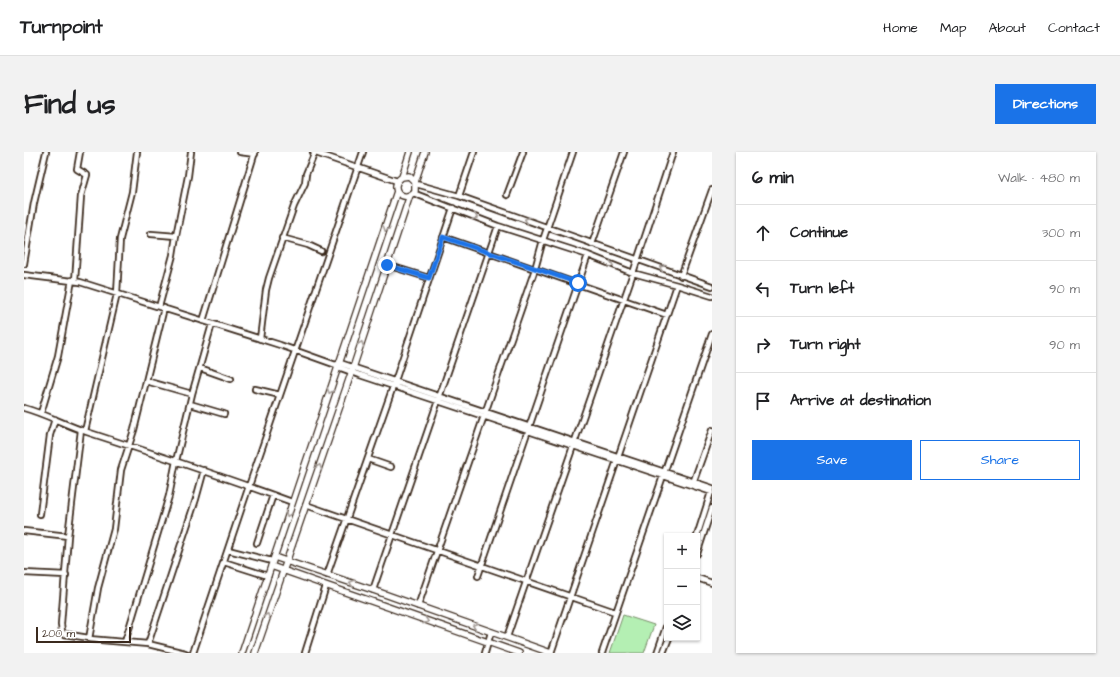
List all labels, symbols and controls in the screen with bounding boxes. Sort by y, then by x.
text: Turnpoint [20,14,103,41]
text: Home [883,18,918,38]
text: Map [940,18,966,38]
text: About [988,18,1026,38]
text: Contact [1048,18,1100,38]
button: Directions [995,84,1096,124]
text: Find us [24,85,115,124]
text: 6 min [752,166,794,190]
text: Walk · 480 m [998,169,1080,187]
one-way arrow [471,212,479,220]
one-way arrow [523,216,530,224]
icon: ahead [752,222,774,244]
text: Continue [790,222,848,243]
text: 300 m [1042,224,1080,242]
one-way arrow [382,225,390,232]
route end [378,256,396,274]
one-way arrow [608,260,615,268]
one-way arrow [659,265,666,273]
route start [569,274,587,292]
icon: left [752,278,774,300]
text: Turn left [790,278,854,299]
text: 90 m [1049,280,1080,298]
icon: right [752,334,774,356]
text: Turn right [790,334,861,355]
text: 90 m [1049,336,1080,354]
one-way arrow [356,340,365,347]
one-way arrow [326,388,335,395]
icon: arrive [752,390,774,412]
text: Arrive at destination [790,390,931,411]
button: Save [752,440,912,480]
button: Share [920,440,1080,480]
one-way arrow [314,463,323,470]
one-way arrow [284,511,293,518]
map controls [664,533,700,641]
button: + [664,533,700,569]
button: − [664,569,700,605]
one-way arrow [349,579,356,588]
button: layers [664,605,700,641]
one-way arrow [262,613,271,620]
one-way arrow [423,616,430,625]
one-way arrow [471,622,478,631]
scale bar [36,625,131,644]
text: 200 m [42,626,75,641]

